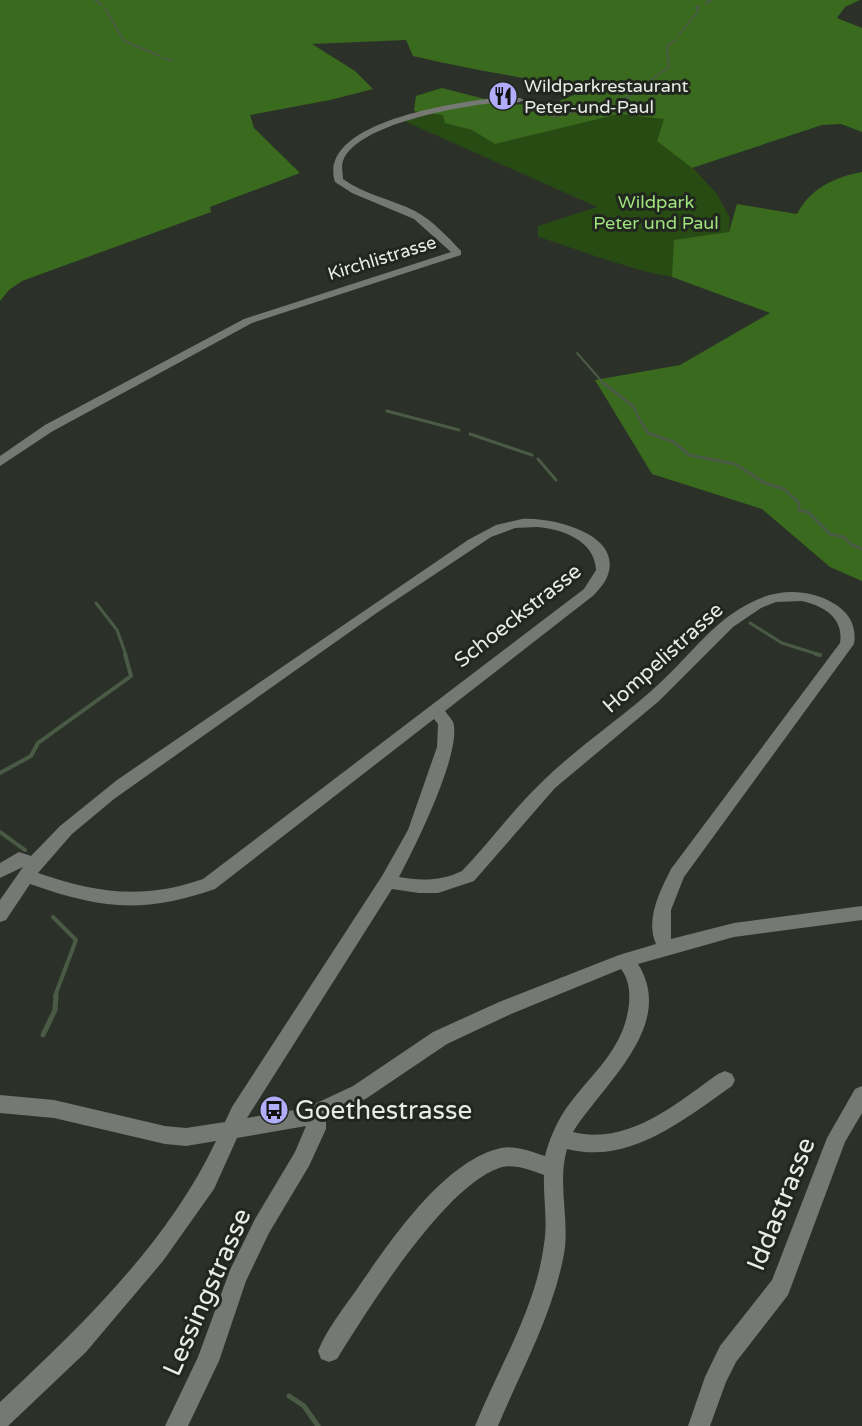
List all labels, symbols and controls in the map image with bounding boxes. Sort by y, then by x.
place label: Wildparkrestaurant Peter-und-Paul [524,75,689,118]
restaurant icon: Wildparkrestaurant Peter-und-Paul [487,80,519,112]
park label: Wildpark Peter und Paul [593,191,719,234]
street label: Kirchlistrasse [325,231,439,285]
street label: Schoeckstrasse [450,559,586,673]
street label: Hompelistrasse [598,597,728,719]
bus stop icon: Goethestrasse [258,1094,290,1126]
place label: Goethestrasse [295,1095,472,1126]
street label: Iddastrasse [740,1133,822,1275]
street label: Lessingstrasse [156,1204,258,1380]

